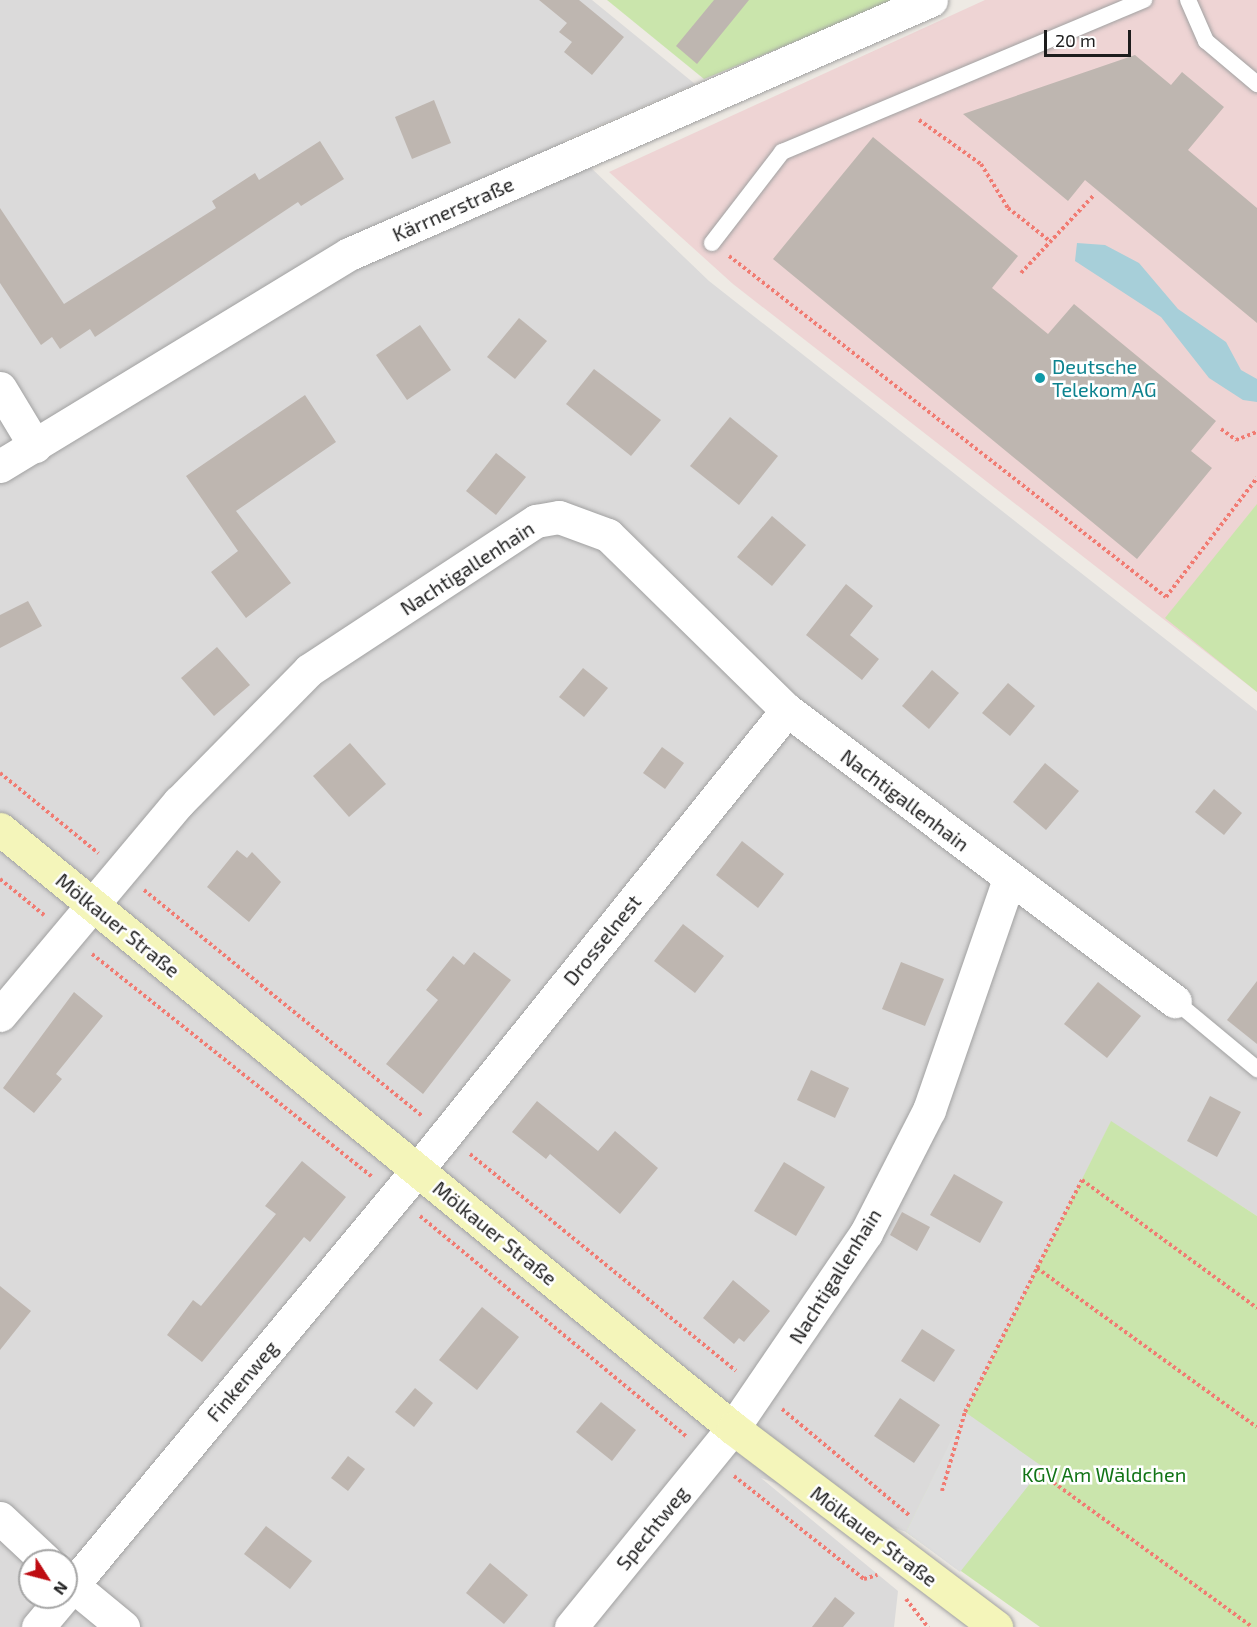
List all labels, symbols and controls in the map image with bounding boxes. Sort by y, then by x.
scale bar [1047,18,1134,56]
text: 20 m [1055,29,1096,51]
street label: Kärrnerstraße [389,172,517,246]
place label: Deutsche Telekom AG [1052,354,1157,401]
marker: Deutsche Telekom AG [1033,371,1047,385]
street label: Nachtigallenhain [396,516,538,620]
street label: Nachtigallenhain [836,744,974,856]
street label: Mölkauer Straße [51,868,185,982]
street label: Drosselnest [558,890,646,990]
street label: Mölkauer Straße [428,1176,562,1290]
street label: Nachtigallenhain [784,1204,886,1348]
street label: Finkenweg [201,1336,283,1426]
park label: KGV Am Wäldchen [1021,1462,1187,1486]
street label: Spechtweg [611,1481,693,1575]
street label: Mölkauer Straße [806,1481,942,1591]
north arrow [18,1549,78,1609]
text: N [50,1578,72,1599]

